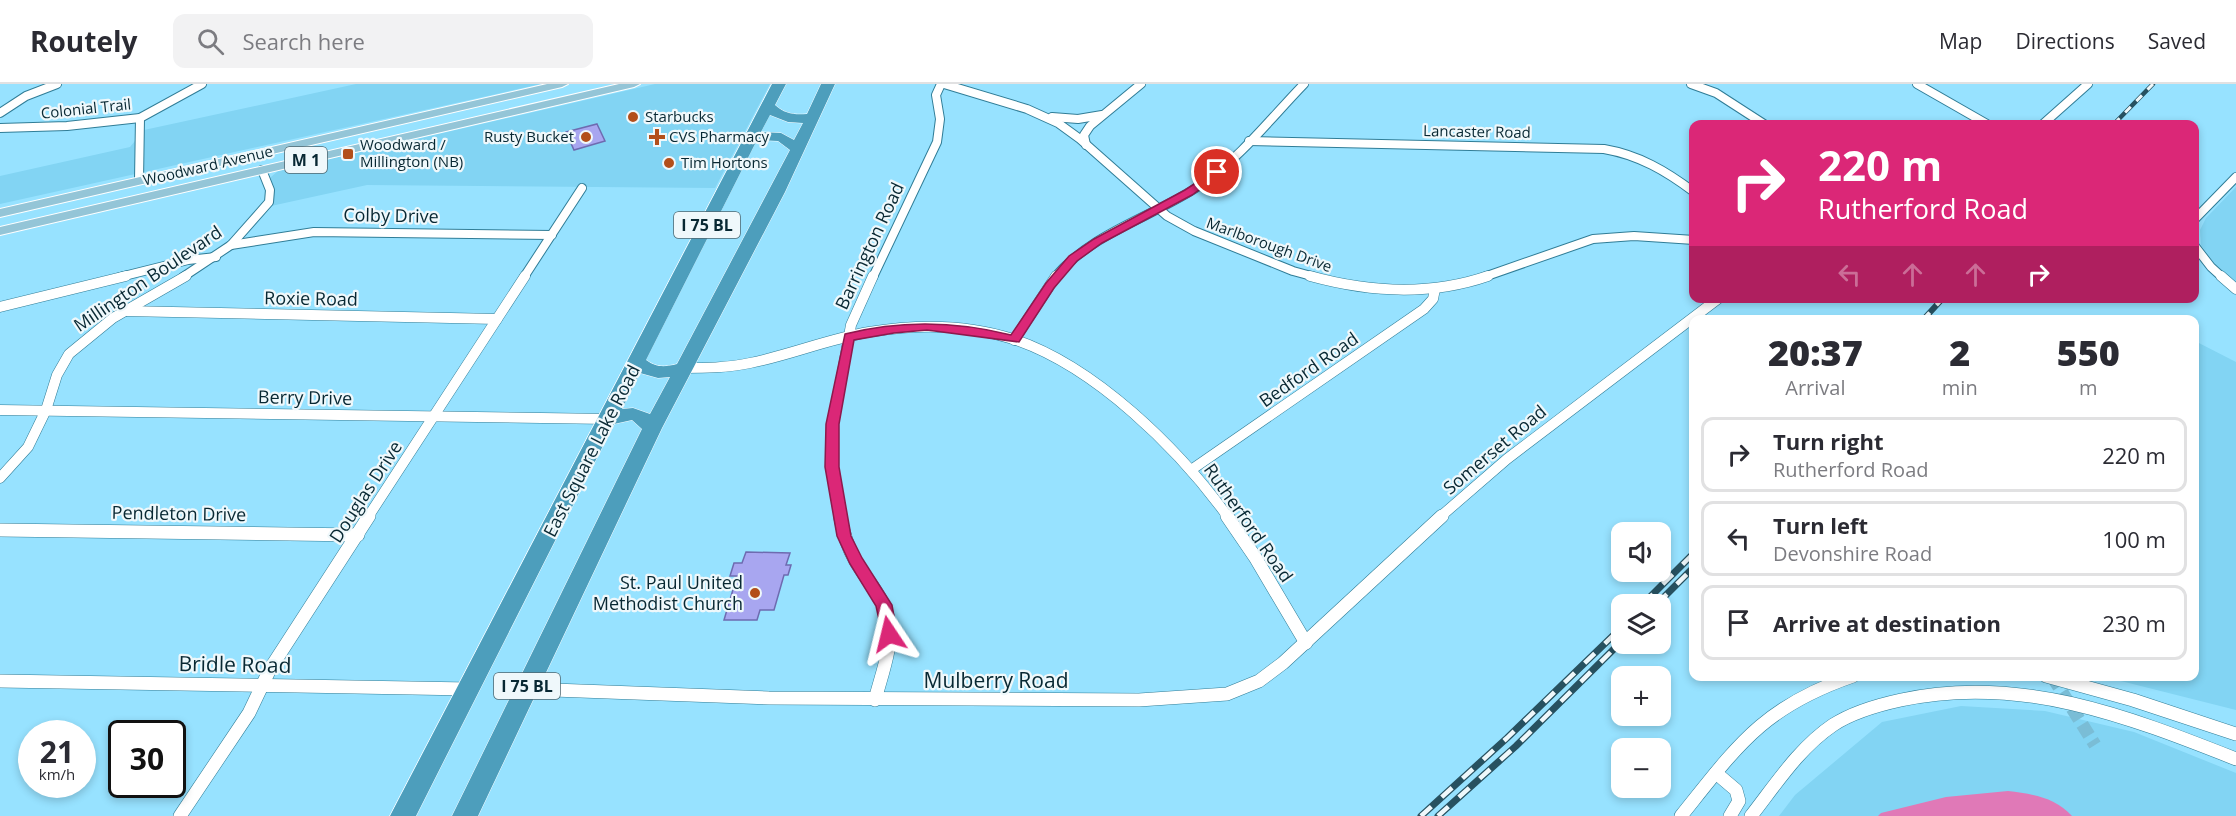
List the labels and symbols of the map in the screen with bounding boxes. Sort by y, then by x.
street label: Colonial Trail [40,93,132,123]
place label: Starbucks [645,106,714,126]
marker: Starbucks [626,110,640,124]
street label: Lancaster Road [1423,120,1531,142]
place label: Rusty Bucket [484,126,574,146]
place label: CVS Pharmacy [669,126,770,146]
marker: Rusty Bucket [579,130,593,144]
marker: CVS Pharmacy [650,130,664,144]
place label: Woodward / Millington (NB) [360,134,463,171]
street label: Woodward Avenue [141,140,275,190]
pin [1191,146,1242,197]
road number: M 1 [285,147,327,173]
marker: Woodward / Millington (NB) [341,147,355,161]
place label: Tim Hortons [681,152,768,172]
marker: Tim Hortons [662,156,676,170]
street label: Barrington Road [829,178,909,313]
street label: Colby Drive [343,202,439,228]
road number: I 75 BL [674,212,740,238]
street label: Marlborough Drive [1204,212,1335,276]
street label: Millington Boulevard [69,220,226,337]
street label: Roxie Road [264,285,358,311]
street label: Bedford Road [1254,326,1363,412]
street label: East Square Lake Road [537,360,645,541]
street label: Berry Drive [258,384,352,410]
street label: Somerset Road [1438,399,1551,499]
street label: Douglas Drive [323,436,407,547]
street label: Rutherford Road [1199,458,1299,587]
street label: Pendleton Drive [111,500,247,526]
place label: St. Paul United Methodist Church [593,570,743,615]
marker: St. Paul United Methodist Church [748,586,762,600]
position arrow [857,602,921,666]
street label: Bridle Road [178,649,292,679]
street label: Mulberry Road [924,666,1068,694]
road number: I 75 BL [494,673,560,699]
speed limit sign: 30 [108,720,186,798]

